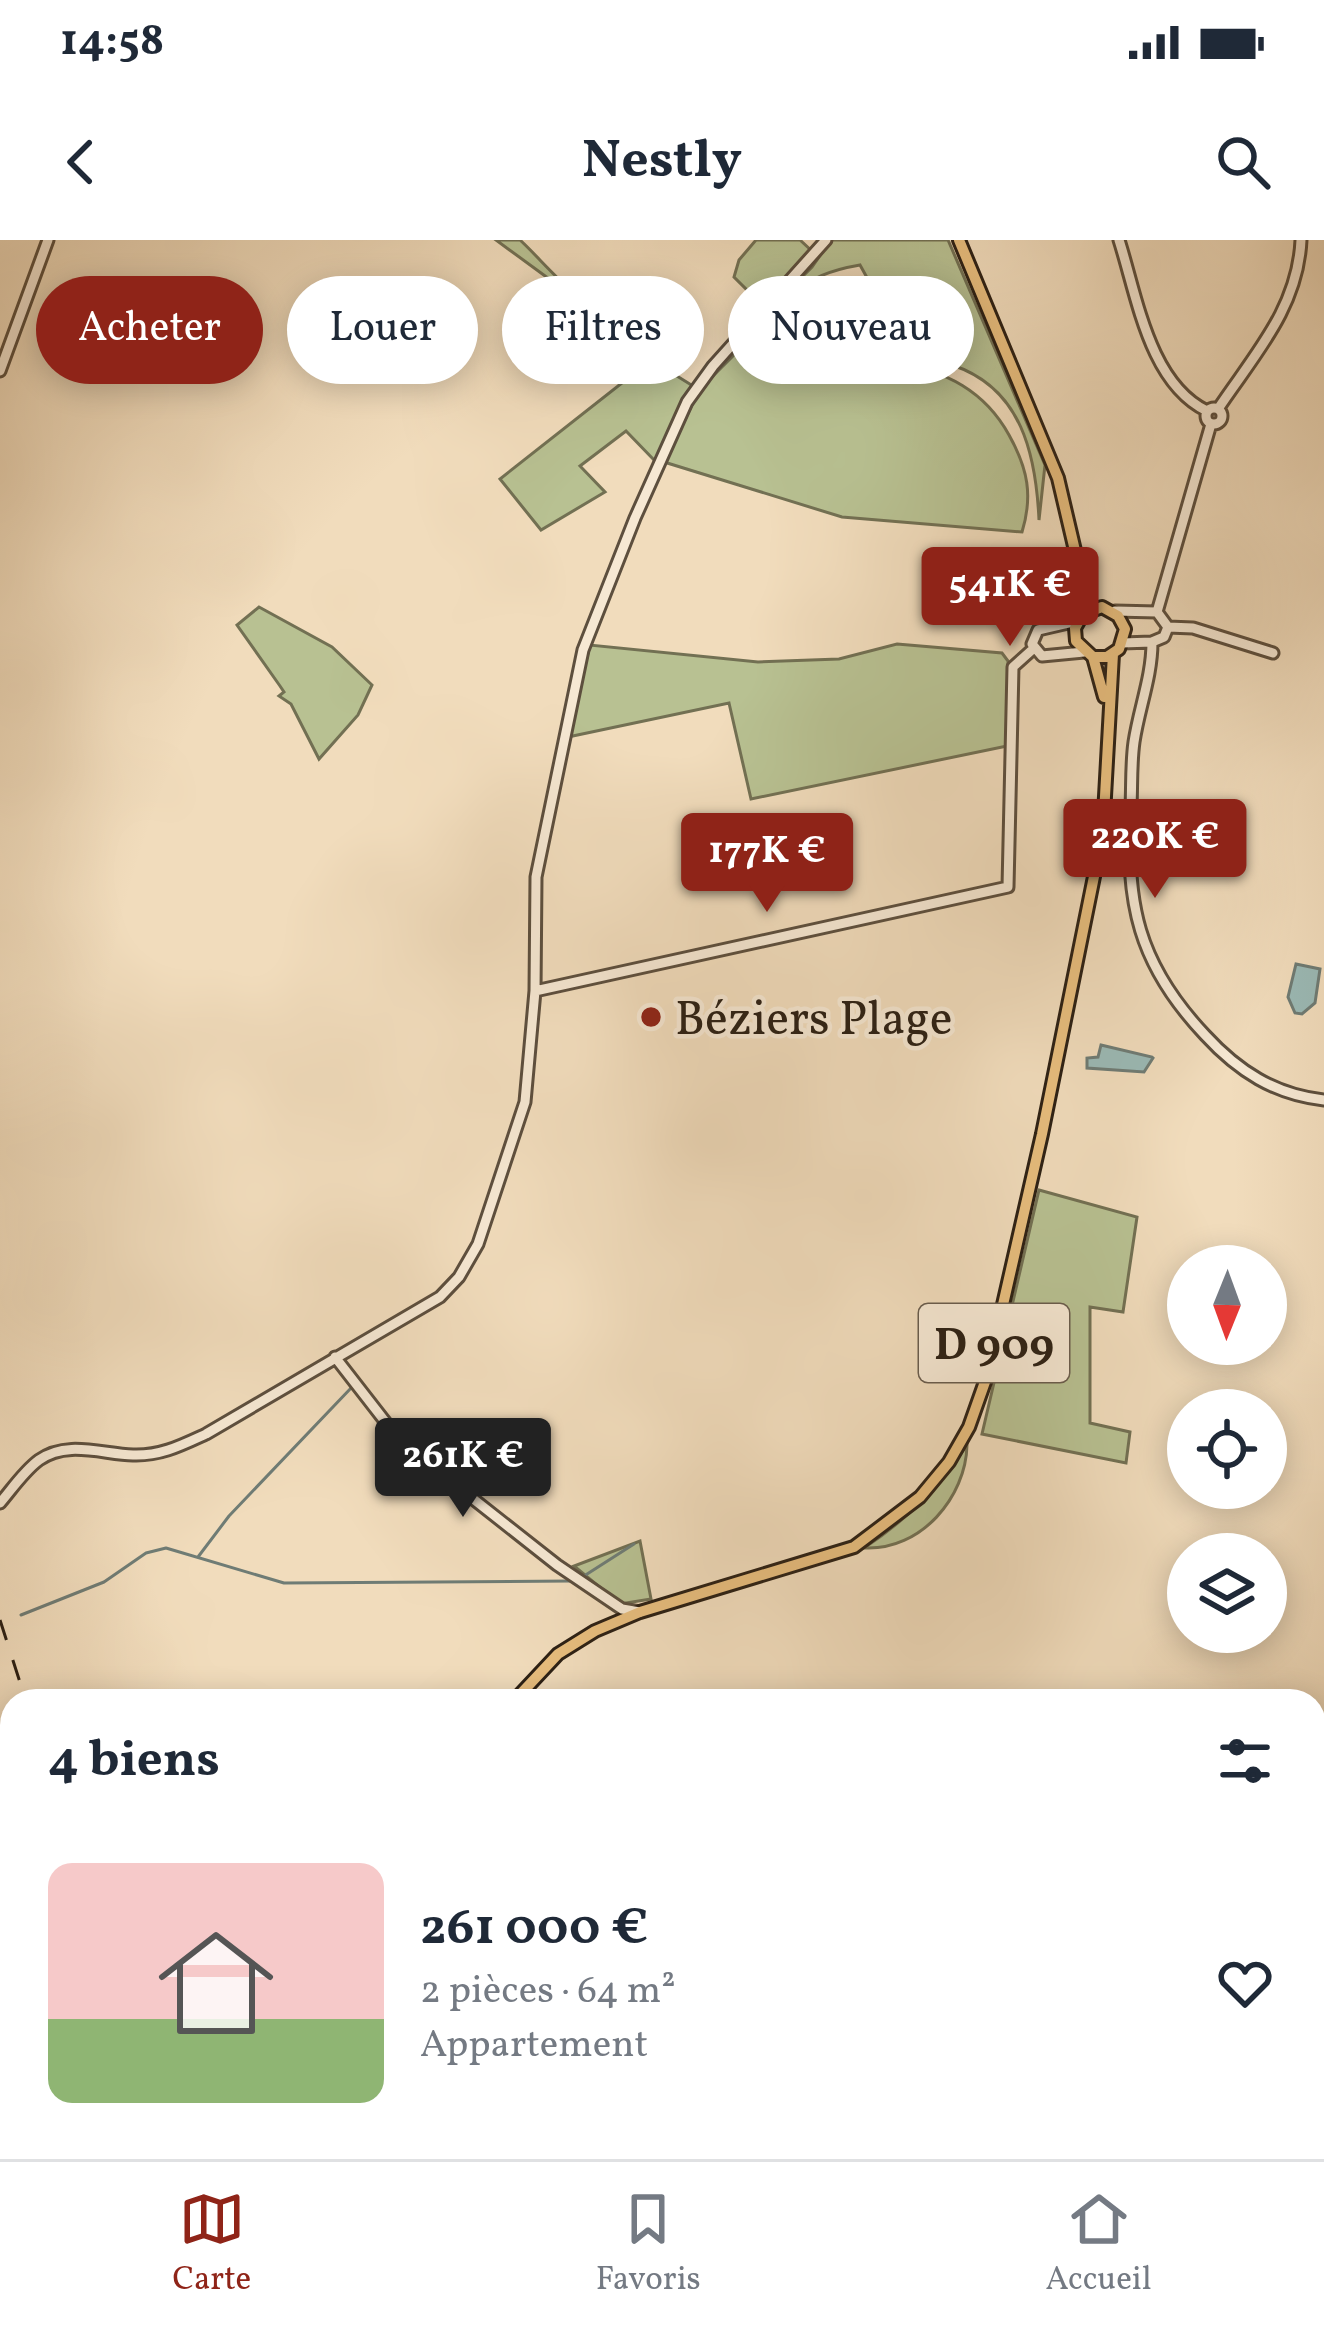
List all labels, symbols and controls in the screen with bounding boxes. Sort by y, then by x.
text: 14:58 [60,11,164,74]
text: Nestly [582,125,742,200]
icon: back [48,129,114,195]
icon: search [1210,129,1276,195]
chip: Acheter [36,276,263,384]
chip: Louer [287,276,478,384]
chip: Filtres [502,276,704,384]
chip: Nouveau [728,276,974,384]
pin: 541K € [912,547,1108,649]
text: 541K € [949,559,1071,613]
pin: 220K € [1057,799,1253,901]
text: 220K € [1090,811,1220,865]
pin: 177K € [669,813,865,915]
text: 177K € [708,825,826,879]
place label: Béziers Plage [675,988,953,1055]
marker: Béziers Plage [638,1004,664,1030]
north arrow [1167,1245,1287,1365]
map controls [1167,1245,1287,1653]
road number: D 909 [919,1304,1069,1382]
button: locate [1167,1389,1287,1509]
pin: 261K € [365,1418,561,1520]
text: 261K € [402,1430,524,1484]
button: layers [1167,1533,1287,1653]
text: 4 biens [48,1726,220,1797]
icon: filters [1212,1728,1278,1794]
text: 261 000 € [420,1894,648,1965]
icon: home [144,1911,288,2055]
icon: heart [1212,1950,1278,2016]
text: 2 pièces · 64 m² [420,1965,676,2019]
text: Appartement [420,2019,648,2073]
tab: Carte [172,2186,251,2304]
tab: Favoris [596,2186,701,2304]
tab: Accueil [1045,2186,1152,2304]

